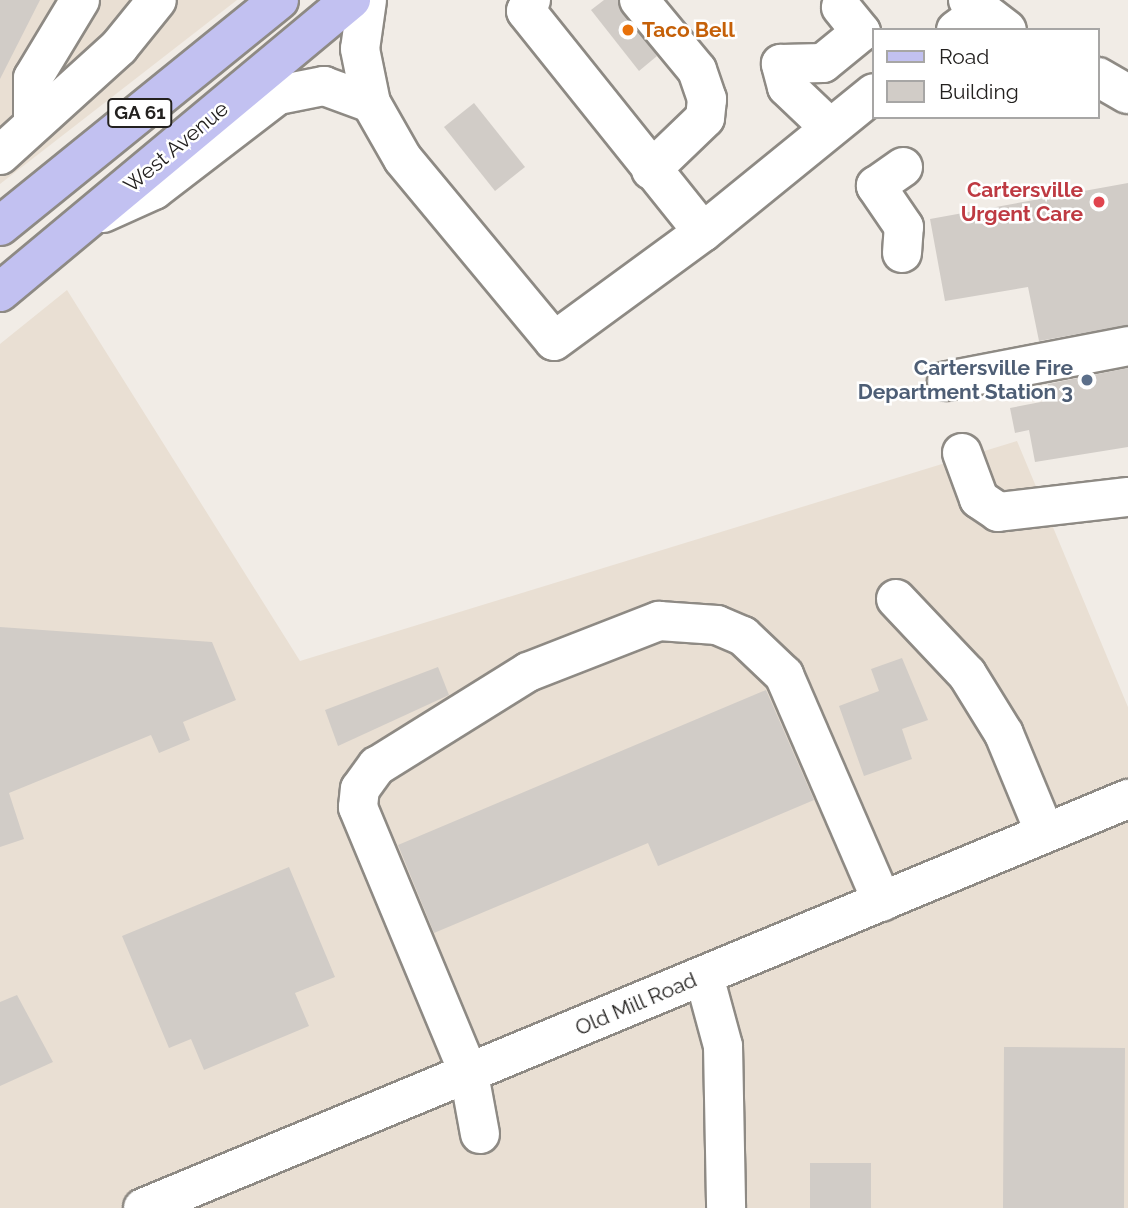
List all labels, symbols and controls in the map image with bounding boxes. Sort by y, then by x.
place label: Taco Bell [642,17,735,43]
marker: Taco Bell [620,22,636,38]
legend [872,28,1100,119]
text: Road [939,44,989,69]
text: Building [939,79,1019,104]
street label: West Avenue [118,96,234,198]
road number: GA 61 [107,97,173,128]
place label: Cartersville Urgent Care [961,177,1083,227]
marker: Cartersville Urgent Care [1089,192,1109,212]
place label: Cartersville Fire Department Station 3 [858,355,1073,405]
marker: Cartersville Fire Department Station 3 [1079,372,1095,388]
street label: Old Mill Road [571,967,701,1041]

